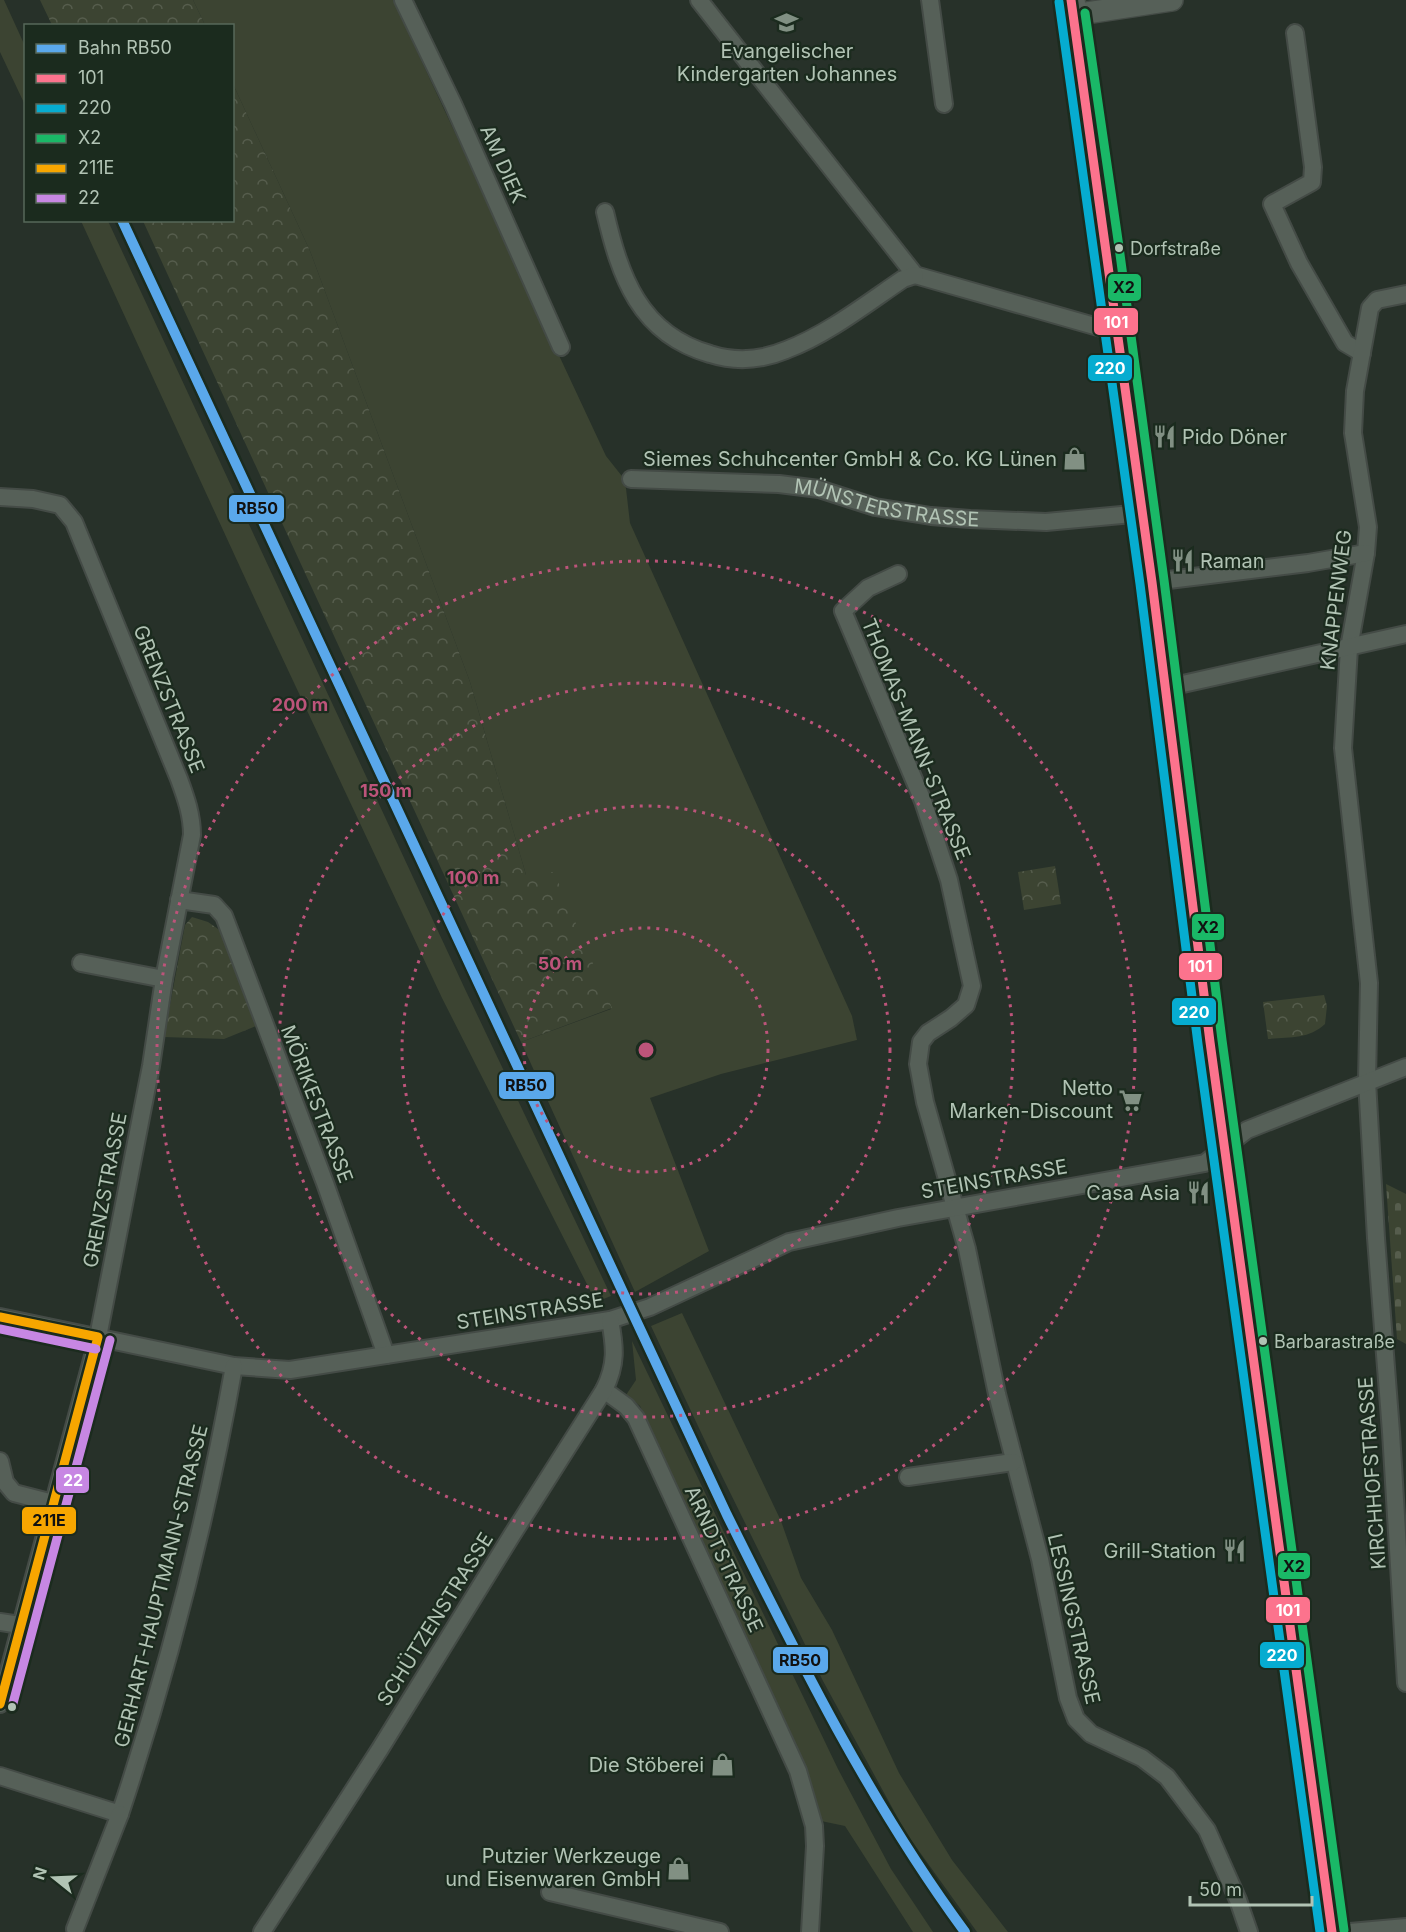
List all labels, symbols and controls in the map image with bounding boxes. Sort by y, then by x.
school or university icon: Evangelischer Kindergarten Johannes [774,10,800,36]
legend [24,24,234,222]
text: Bahn RB50 [78,37,172,58]
place label: Evangelischer Kindergarten Johannes [677,39,897,86]
text: 101 [78,67,104,88]
text: 220 [78,97,111,118]
street label: AM DIEK [475,121,531,207]
text: X2 [78,127,101,148]
text: 211E [78,157,114,178]
text: 22 [78,187,100,208]
place label: Dorfstraße [1130,238,1221,259]
marker: Dorfstraße [1113,242,1125,254]
line badge: X2 [1107,273,1142,302]
text: X2 [1113,277,1135,297]
line badge: 101 [1093,307,1139,336]
text: 101 [1104,312,1128,332]
line badge: 220 [1087,354,1133,382]
text: 220 [1095,358,1126,378]
restaurant icon: Pido Döner [1151,424,1177,450]
place label: Pido Döner [1182,425,1287,449]
shop icon: Siemes Schuhcenter GmbH & Co. KG Lünen [1062,446,1088,472]
place label: Siemes Schuhcenter GmbH & Co. KG Lünen [643,447,1057,471]
street label: MÜNSTERSTRASSE [793,474,980,531]
line badge: RB50 [228,494,285,523]
text: RB50 [236,498,278,518]
street label: KNAPPENWEG [1315,528,1357,672]
restaurant icon: Raman [1169,548,1195,574]
place label: Raman [1200,549,1265,573]
street label: THOMAS-MANN-STRASSE [856,615,976,863]
street label: GRENZSTRASSE [128,621,210,777]
text: 200 m [272,694,328,715]
text: 150 m [360,780,412,801]
text: 100 m [447,867,499,888]
line badge: X2 [1191,913,1225,941]
text: X2 [1197,917,1219,937]
line badge: 101 [1178,952,1223,981]
text: 50 m [538,953,582,974]
text: 101 [1188,956,1212,976]
line badge: 220 [1171,997,1217,1026]
text: 220 [1179,1002,1210,1022]
street label: MÖRIKESTRASSE [276,1022,358,1186]
centre of rings [636,1040,656,1060]
line badge: RB50 [498,1071,555,1100]
text: RB50 [505,1075,547,1095]
place label: Netto Marken-Discount [949,1076,1113,1123]
supermarket icon: Netto Marken-Discount [1118,1087,1144,1113]
street label: GRENZSTRASSE [78,1110,132,1270]
street label: STEINSTRASSE [919,1154,1069,1204]
restaurant icon: Casa Asia [1185,1180,1211,1206]
place label: Casa Asia [1086,1181,1180,1205]
street label: STEINSTRASSE [455,1288,605,1334]
place label: Barbarastraße [1274,1331,1395,1352]
marker: Barbarastraße [1257,1335,1269,1347]
street label: KIRCHHOFSTRASSE [1353,1376,1391,1570]
street label: GERHART-HAUPTMANN-STRASSE [109,1422,213,1750]
line badge: 22 [55,1466,90,1494]
text: 22 [63,1470,83,1490]
street label: ARNDTSTRASSE [680,1482,768,1636]
line badge: 211E [21,1506,77,1535]
text: 211E [32,1510,66,1530]
street label: SCHÜTZENSTRASSE [372,1528,498,1710]
street label: LESSINGSTRASSE [1043,1531,1105,1707]
restaurant icon: Grill-Station [1221,1538,1247,1564]
place label: Grill-Station [1104,1539,1216,1563]
line badge: X2 [1277,1552,1311,1580]
text: X2 [1283,1556,1305,1576]
line badge: 101 [1265,1596,1311,1624]
text: 101 [1276,1600,1300,1620]
line badge: 220 [1259,1641,1305,1669]
text: 220 [1267,1645,1298,1665]
line badge: RB50 [772,1646,829,1674]
text: RB50 [779,1650,821,1670]
unlabelled marker [6,1701,18,1713]
shop icon: Die Stöberei [709,1752,735,1778]
place label: Die Stöberei [589,1753,704,1777]
place label: Putzier Werkzeuge und Eisenwaren GmbH [445,1844,661,1891]
north arrow [24,1848,84,1908]
shop icon: Putzier Werkzeuge und Eisenwaren GmbH [666,1855,692,1881]
text: N [28,1864,51,1882]
scale bar [1190,1869,1312,1907]
text: 50 m [1199,1879,1242,1900]

